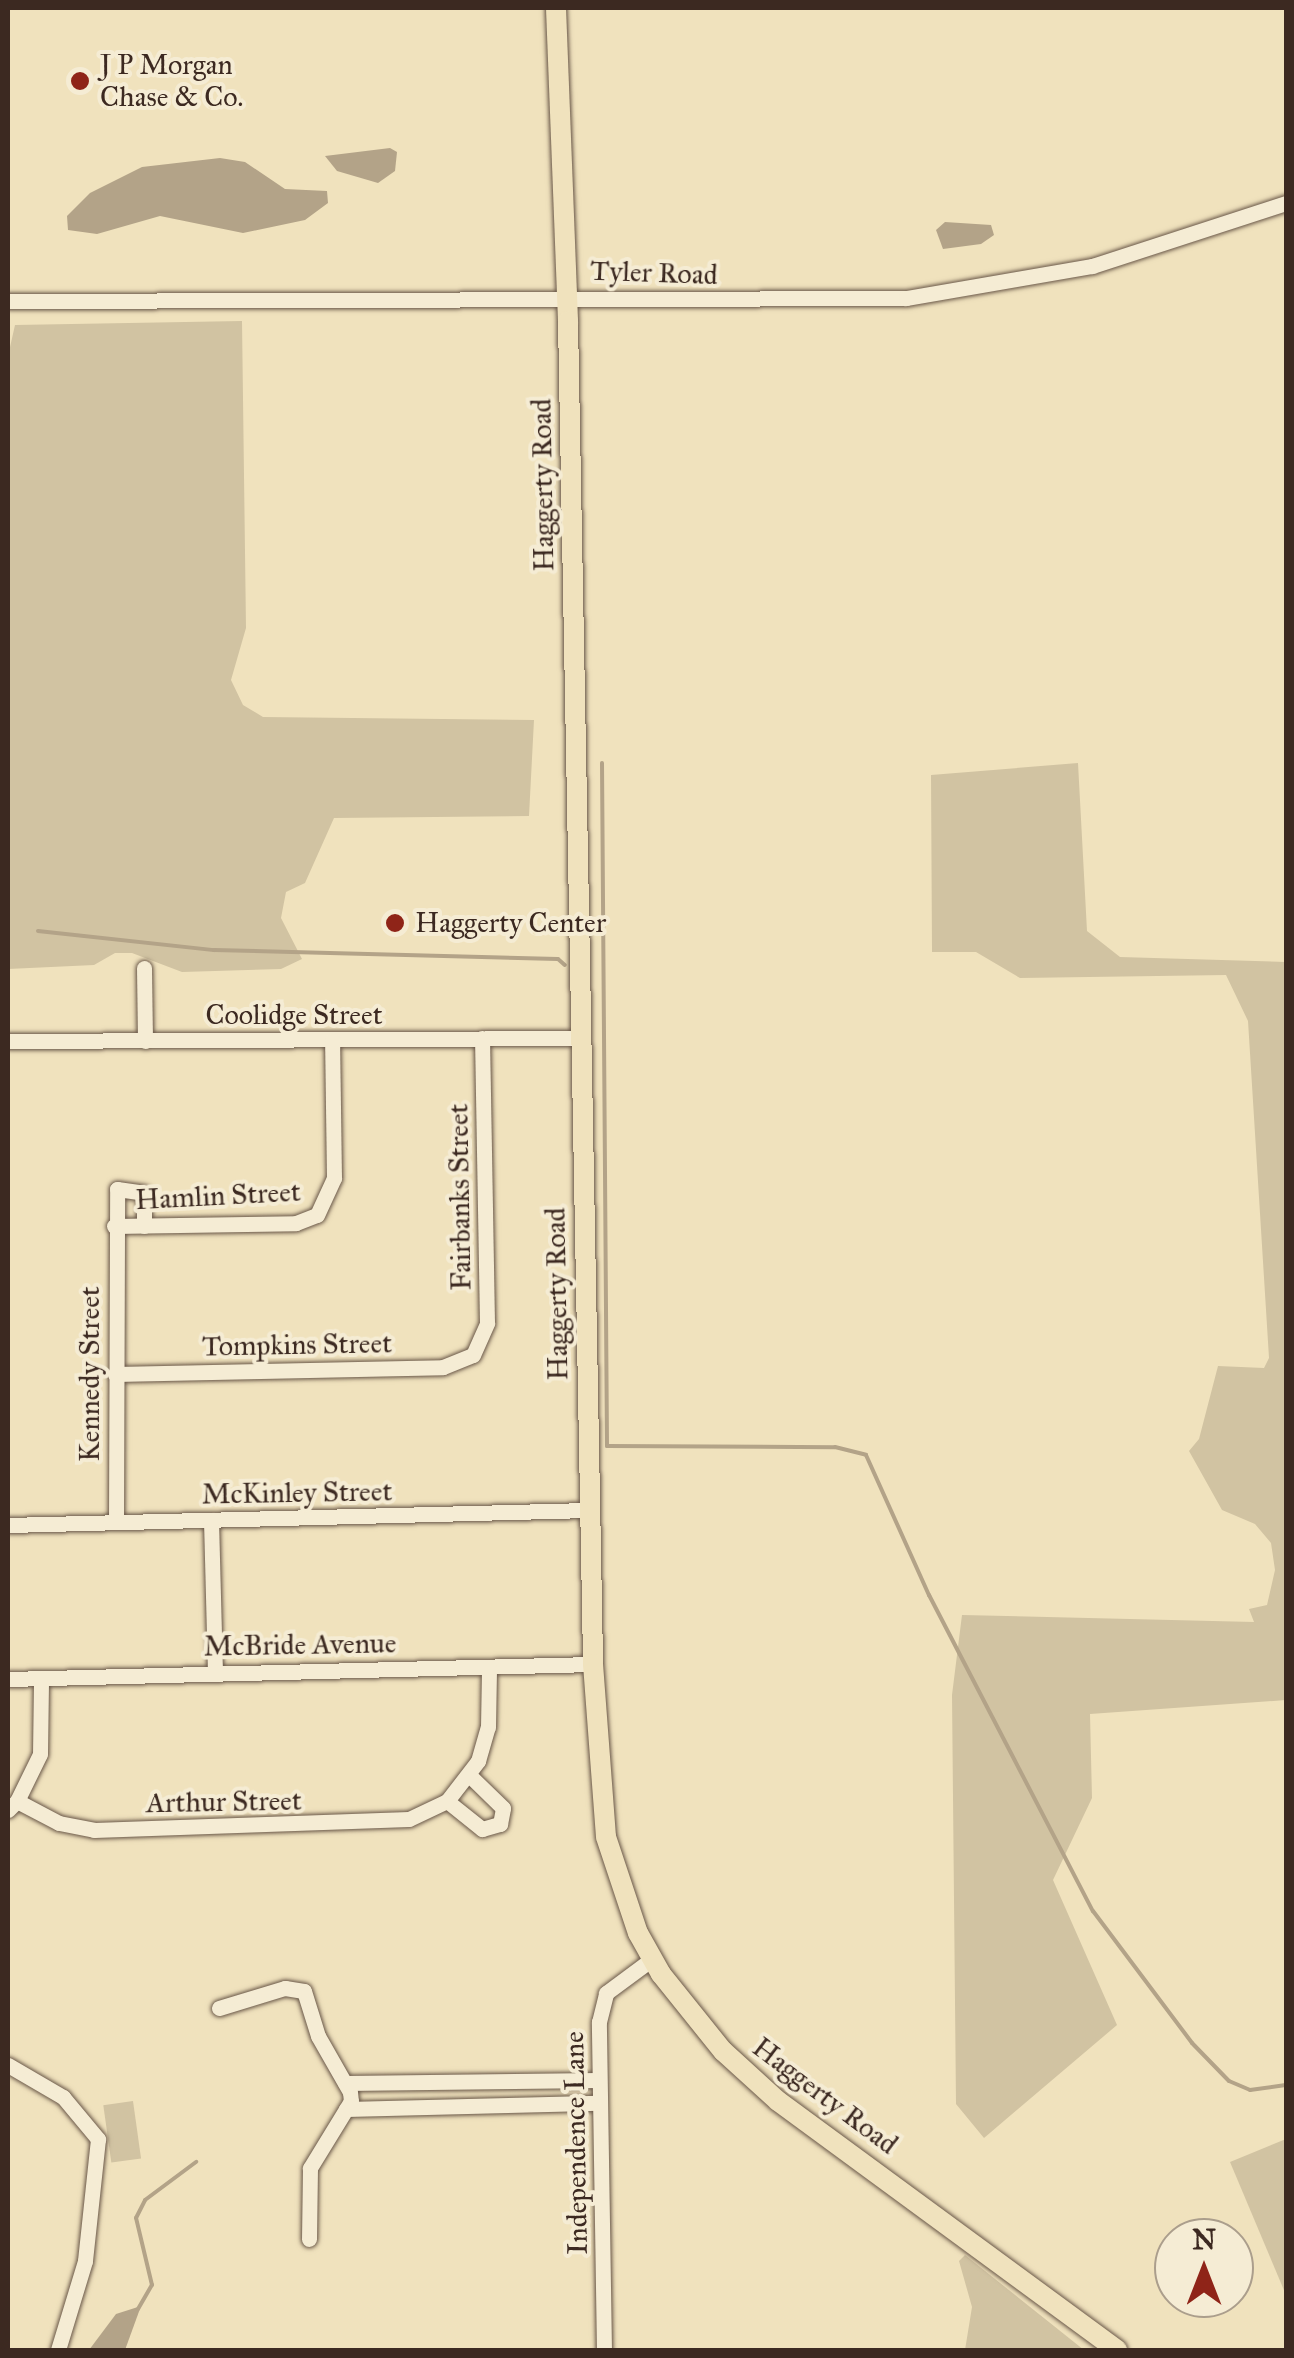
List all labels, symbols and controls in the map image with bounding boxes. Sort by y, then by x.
place label: J P Morgan Chase & Co. [100,48,243,114]
marker: J P Morgan Chase & Co. [69,70,91,92]
street label: Tyler Road [590,254,718,292]
street label: Haggerty Road [525,398,561,572]
place label: Haggerty Center [415,906,606,940]
marker: Haggerty Center [384,912,406,934]
street label: Coolidge Street [205,998,383,1032]
street label: Fairbanks Street [442,1103,478,1291]
street label: Hamlin Street [134,1175,302,1217]
street label: Haggerty Road [539,1207,575,1381]
street label: Kennedy Street [73,1286,107,1462]
street label: Tompkins Street [202,1327,392,1363]
street label: McKinley Street [201,1475,393,1511]
street label: McBride Avenue [203,1627,397,1663]
street label: Arthur Street [146,1784,302,1820]
street label: Independence Lane [557,2031,595,2255]
street label: Haggerty Road [746,2031,904,2161]
north arrow [1154,2218,1254,2318]
text: N [1192,2222,1216,2257]

